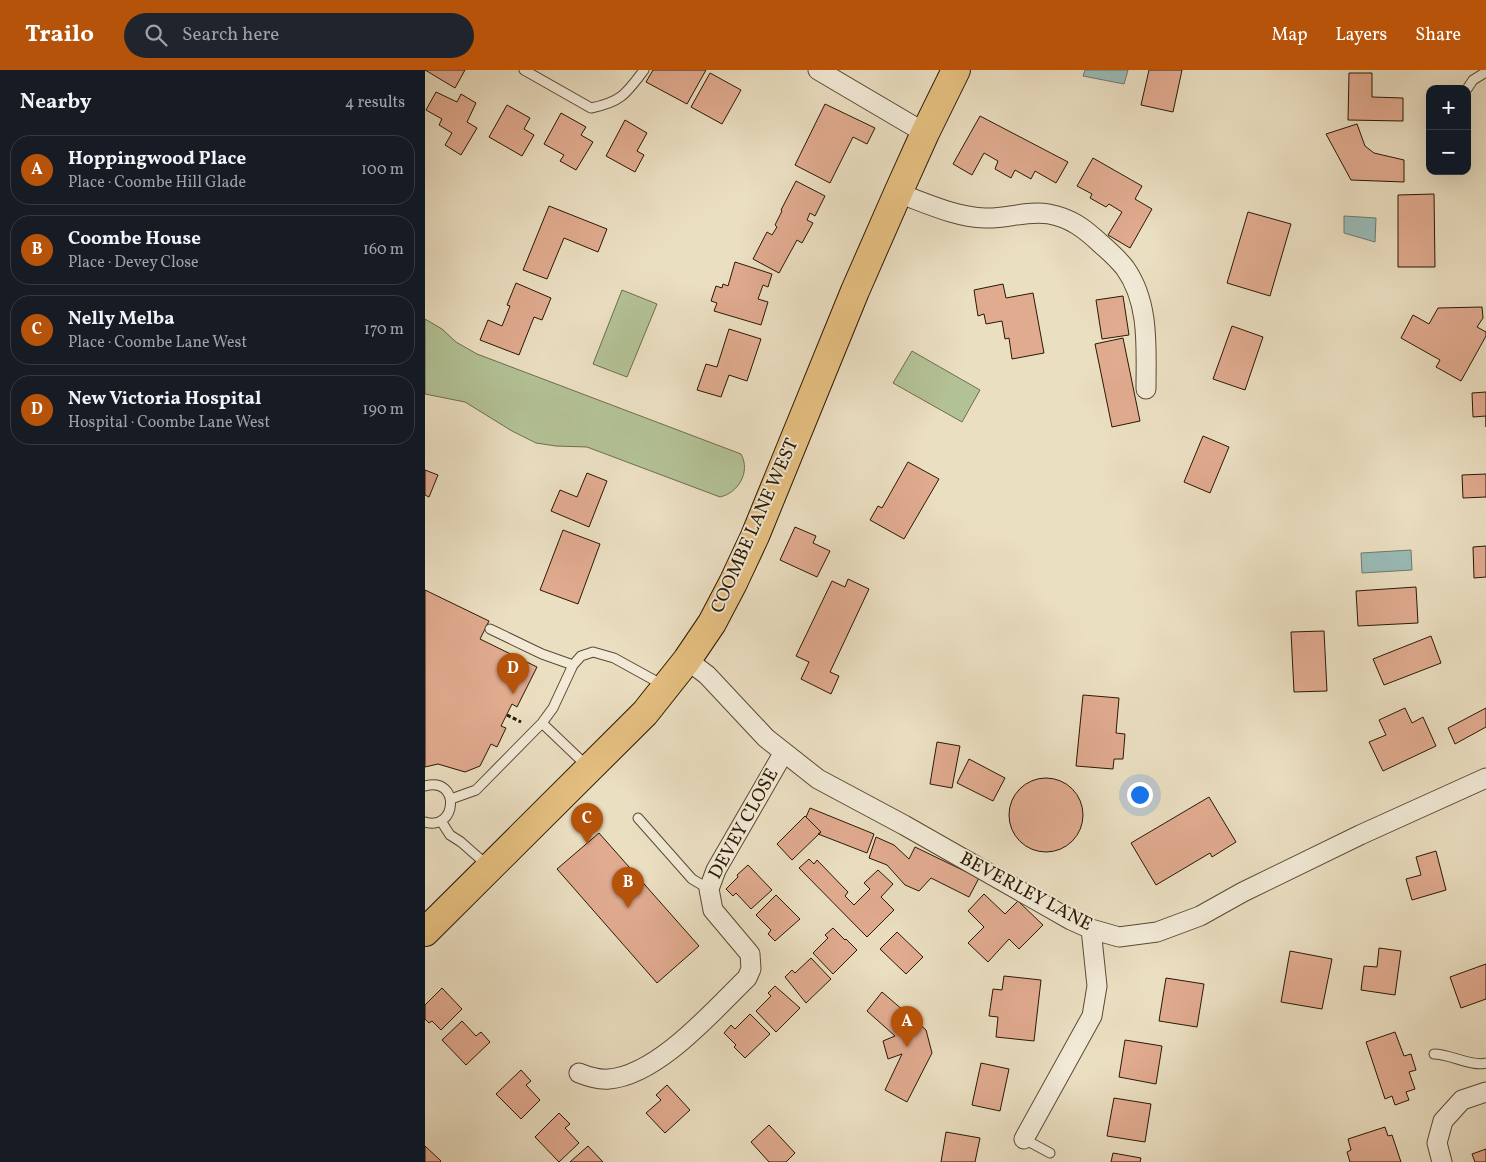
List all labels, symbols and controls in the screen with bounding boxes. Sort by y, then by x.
search box [124,13,474,58]
text: Trailo [25,18,94,52]
icon: search [142,21,170,49]
text: Search here [182,22,279,48]
text: Map [1271,23,1307,48]
text: Layers [1335,23,1387,48]
text: Share [1415,23,1461,48]
map controls [1426,85,1471,175]
button: + [1426,85,1471,130]
text: Nearby [20,88,91,117]
text: 4 results [345,92,405,114]
button: − [1426,130,1471,175]
text: Hoppingwood Place [68,146,246,172]
text: A [31,159,43,181]
text: 100 m [361,159,404,181]
text: Place · Coombe Hill Glade [68,172,246,194]
text: Coombe House [68,226,201,252]
text: B [32,239,42,261]
text: 160 m [363,239,404,261]
text: Place · Devey Close [68,252,199,274]
text: Nelly Melba [68,306,175,332]
text: C [32,319,42,341]
text: 170 m [364,319,404,341]
text: Place · Coombe Lane West [68,332,247,354]
text: New Victoria Hospital [68,386,261,412]
text: D [31,399,43,421]
text: 190 m [362,399,404,421]
text: Hospital · Coombe Lane West [68,412,270,434]
street label: COOMBE LANE WEST [705,435,805,617]
pin: D [497,653,529,694]
street label: DEVEY CLOSE [703,764,785,884]
your location [1127,782,1153,808]
pin: C [571,803,603,844]
street label: BEVERLEY LANE [955,846,1097,938]
pin: B [612,867,644,908]
pin: A [891,1006,923,1047]

